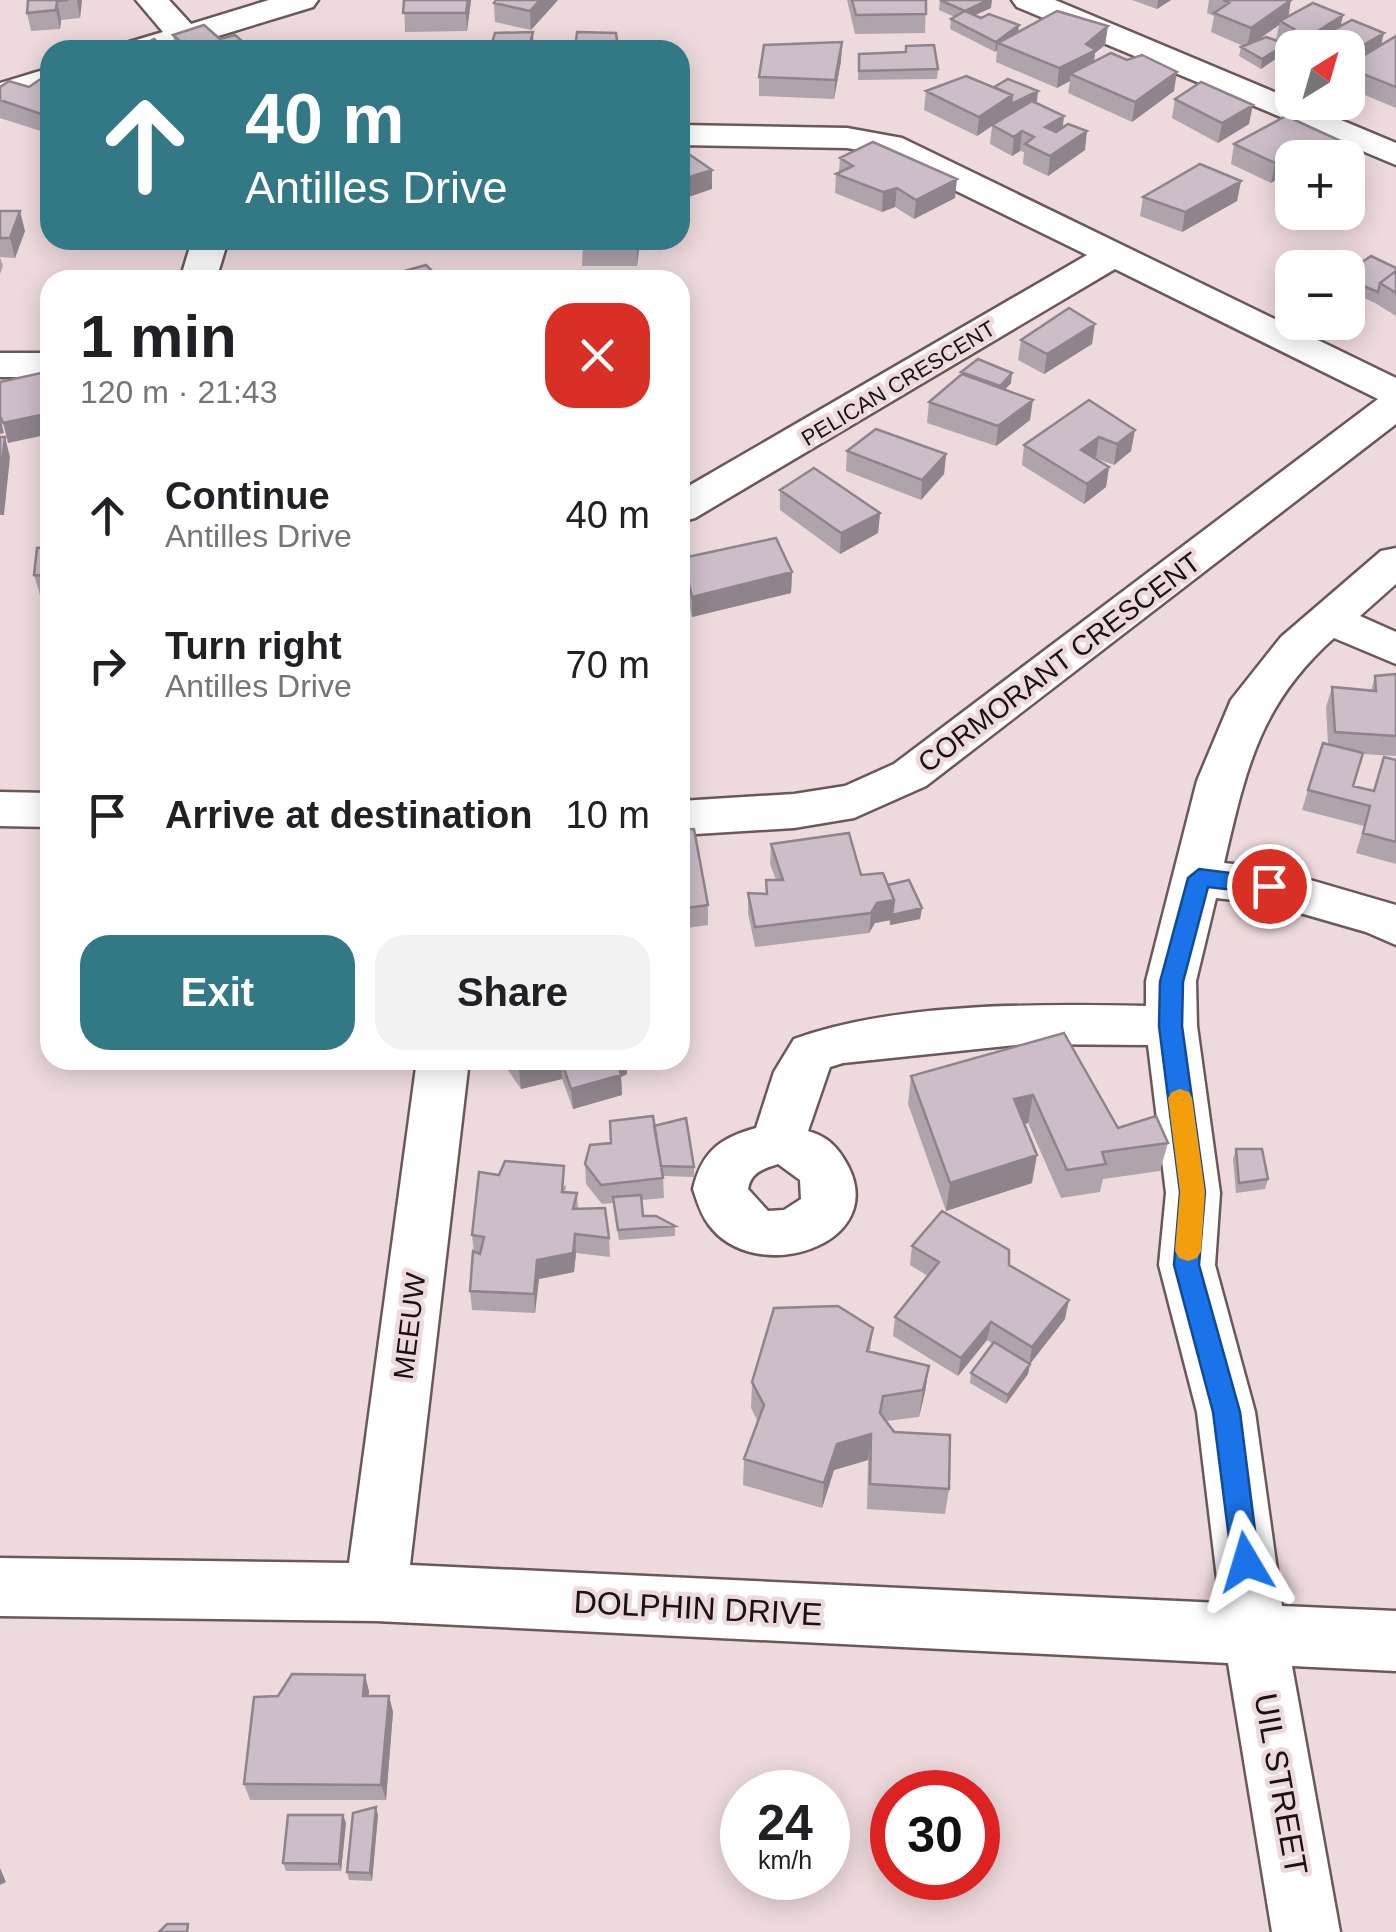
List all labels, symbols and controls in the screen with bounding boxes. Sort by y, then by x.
north arrow [1275,30,1365,120]
map controls [1275,30,1365,340]
icon: ahead [80,80,210,210]
text: 40 m [245,80,405,158]
button: + [1275,140,1365,230]
text: Antilles Drive [245,162,508,213]
button: − [1275,250,1365,340]
text: 1 min [80,303,237,370]
button: close [545,303,650,408]
street label: PELICAN CRESCENT [797,316,1000,451]
text: 120 m · 21:43 [80,374,277,410]
text: Continue [165,475,330,517]
icon: ahead [80,488,135,543]
text: 40 m [566,494,650,536]
text: Antilles Drive [165,518,352,554]
street label: CORMORANT CRESCENT [912,546,1206,779]
text: Turn right [165,625,342,667]
icon: right [80,638,135,693]
text: 70 m [566,644,650,686]
text: Antilles Drive [165,668,352,704]
icon: arrive [80,788,135,843]
text: Arrive at destination [165,794,532,836]
text: 10 m [566,794,650,836]
pin [1227,844,1312,929]
icon: arrive [1242,859,1297,914]
button: Exit [80,935,355,1050]
button: Share [375,935,650,1050]
street label: MEEUW [388,1270,431,1381]
position arrow [1194,1510,1298,1614]
street label: DOLPHIN DRIVE [573,1584,823,1632]
street label: UIL STREET [1247,1690,1315,1878]
speed limit sign: 30 [870,1770,1000,1900]
text: 24 [757,1795,813,1851]
text: km/h [758,1846,812,1874]

